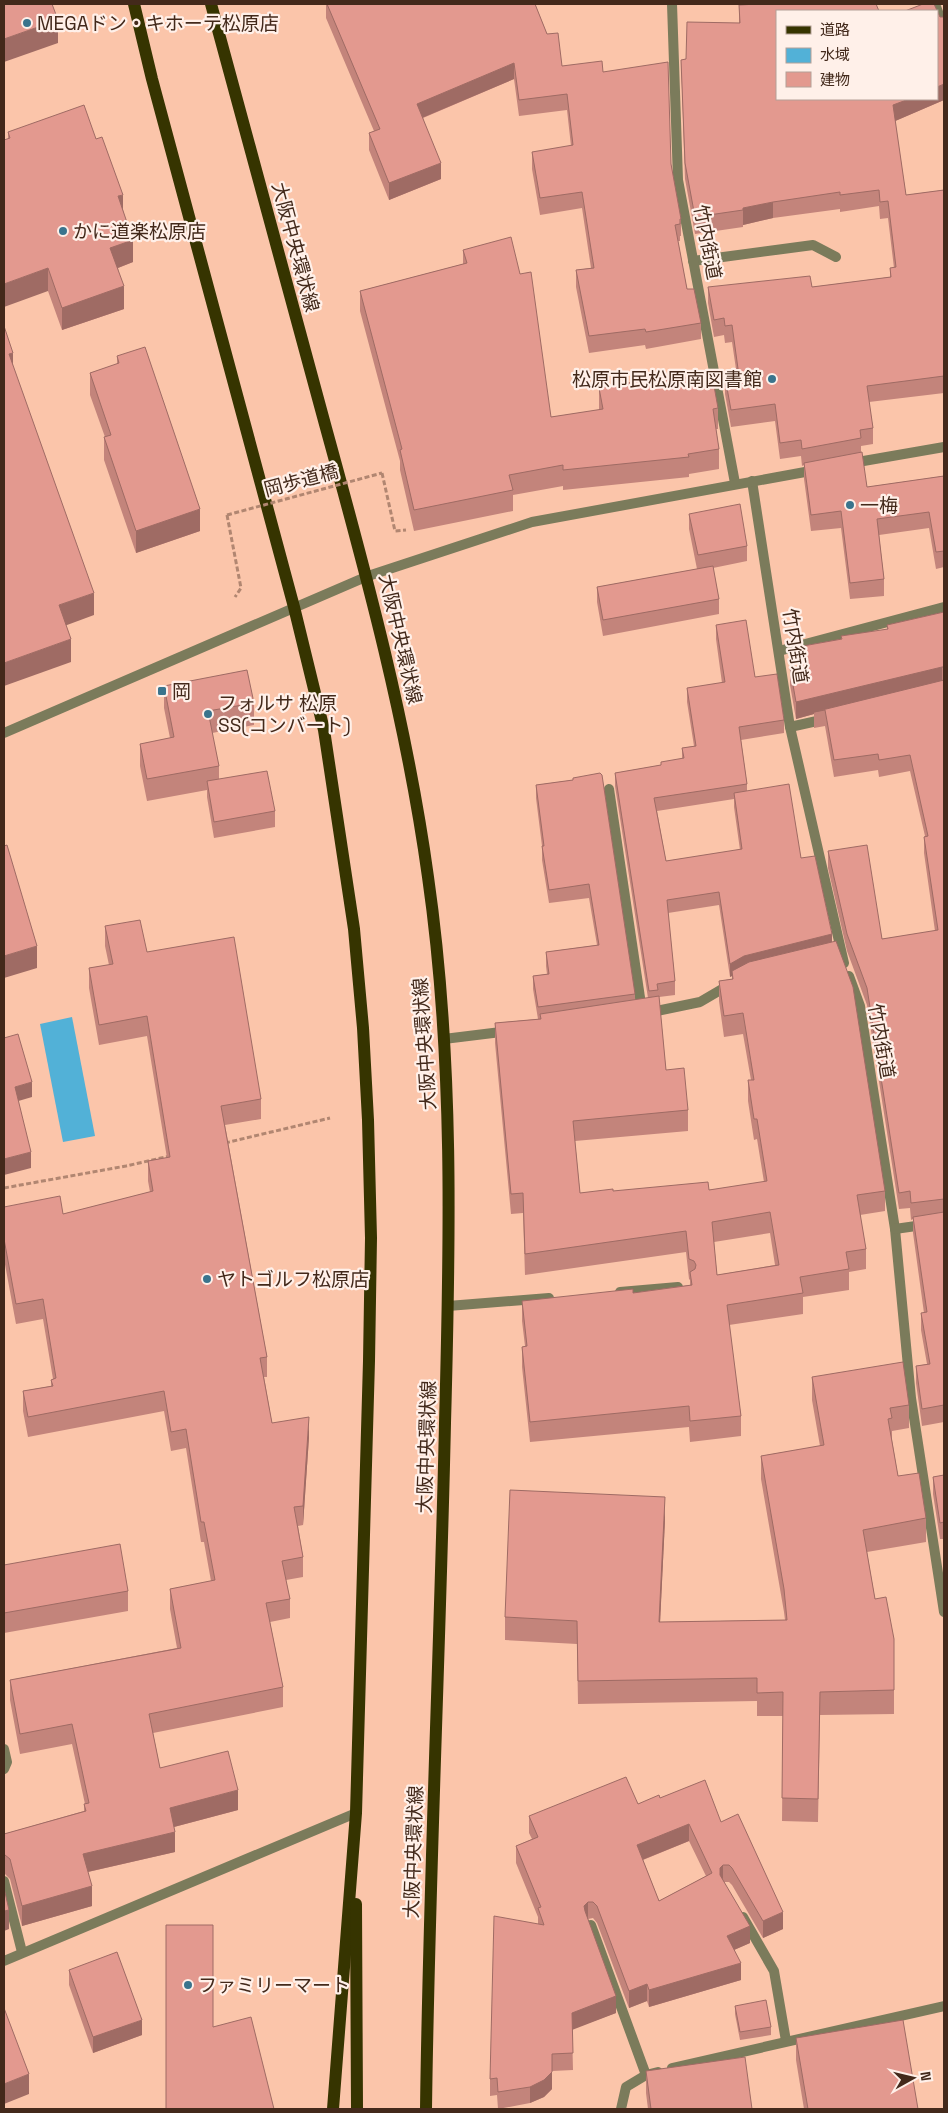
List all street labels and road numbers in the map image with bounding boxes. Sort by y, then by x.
street label: 大阪中央環状線 [266,180,325,315]
street label: 竹内街道 [688,202,727,282]
street label: 岡歩道橋 [261,459,341,502]
street label: 大阪中央環状線 [373,571,428,707]
street label: 竹内街道 [777,607,814,686]
street label: 大阪中央環状線 [407,977,442,1111]
street label: 竹内街道 [863,1001,900,1081]
street label: 大阪中央環状線 [412,1380,441,1514]
street label: 大阪中央環状線 [399,1785,428,1919]

